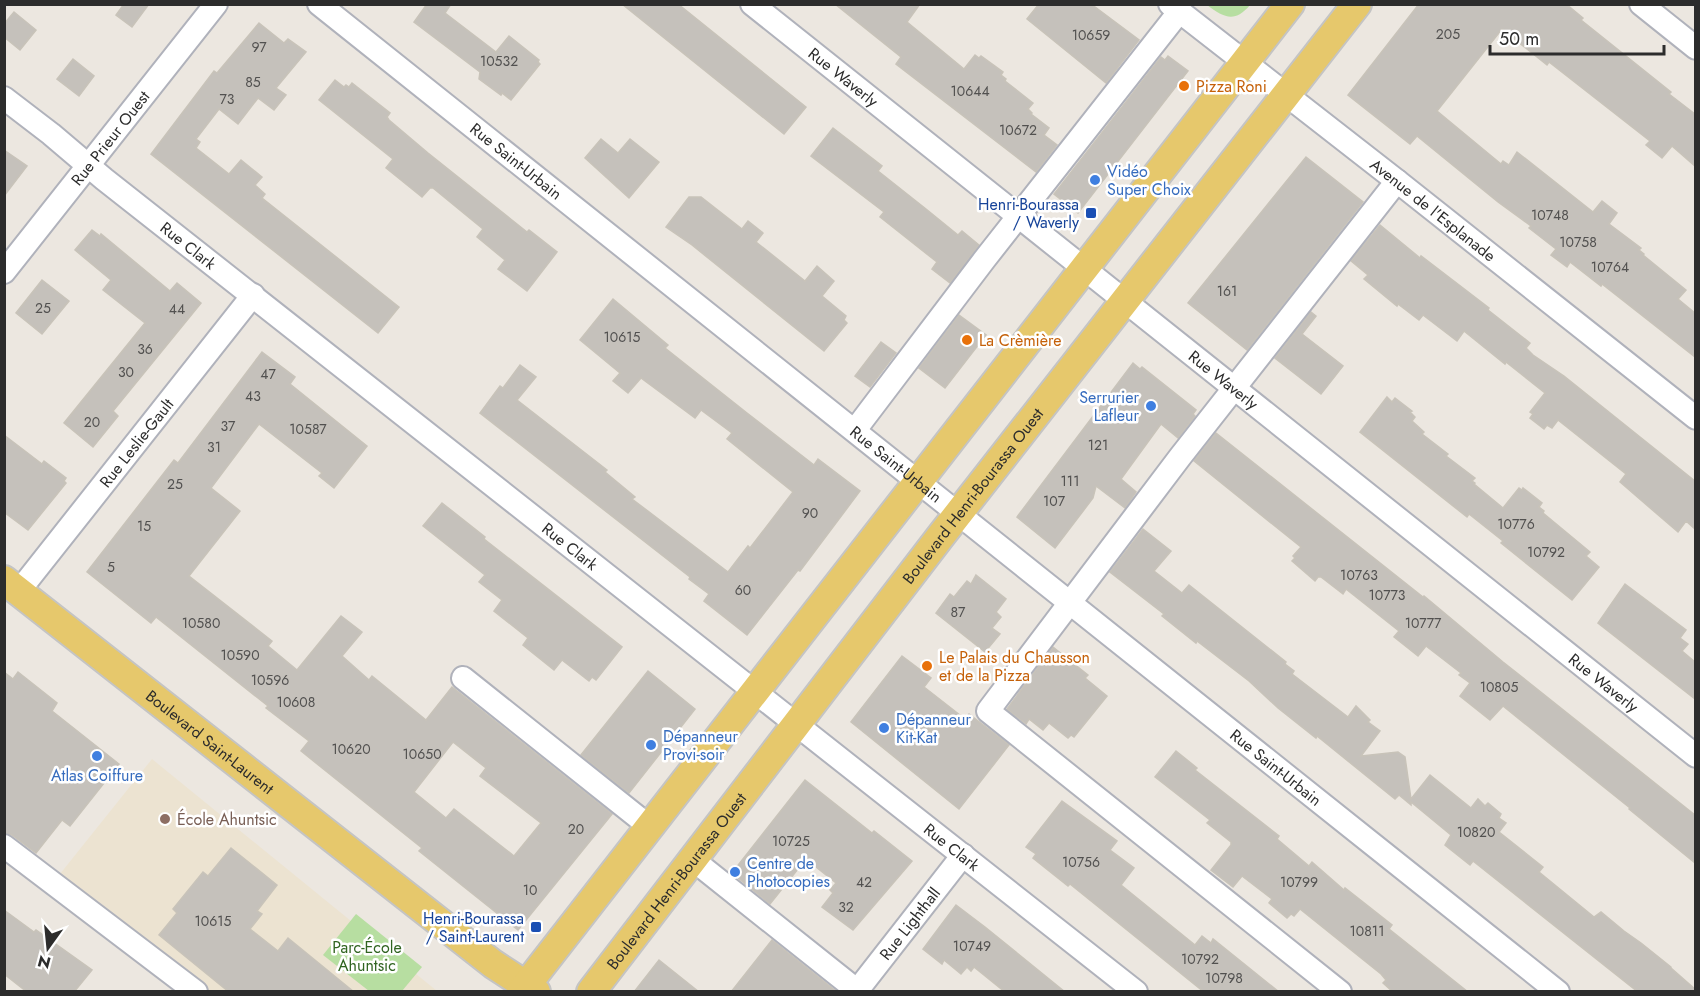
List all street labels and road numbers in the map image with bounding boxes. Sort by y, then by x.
street label: Rue Waverly [804,42,884,113]
street label: Rue Prieur Ouest [65,85,155,190]
street label: Rue Saint-Urbain [465,117,567,205]
street label: Avenue de l'Esplanade [1365,153,1501,267]
street label: Rue Clark [155,216,222,275]
street label: Rue Waverly [1184,345,1264,415]
street label: Rue Leslie-Gault [94,393,179,492]
street label: Boulevard Henri-Bourassa Ouest [897,403,1049,589]
street label: Rue Saint-Urbain [845,420,947,508]
street label: Rue Clark [537,517,604,576]
street label: Rue Waverly [1564,647,1644,718]
street label: Boulevard Saint-Laurent [141,684,279,800]
street label: Rue Saint-Urbain [1225,723,1327,811]
street label: Boulevard Henri-Bourassa Ouest [601,788,752,974]
street label: Rue Clark [919,818,985,877]
street label: Rue Lighthall [874,882,945,965]

